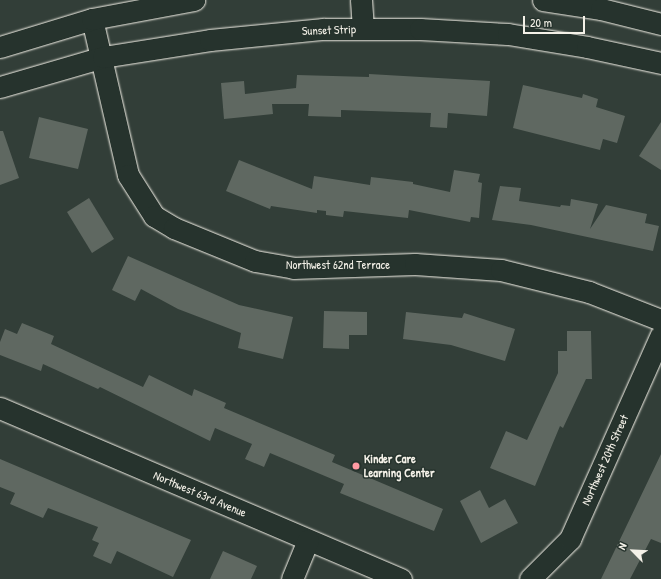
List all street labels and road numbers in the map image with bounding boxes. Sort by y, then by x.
street label: Sunset Strip [302,22,356,38]
street label: Northwest 62nd Terrace [286,258,390,272]
street label: Northwest 20th Street [579,412,631,508]
street label: Northwest 63rd Avenue [151,468,249,520]

